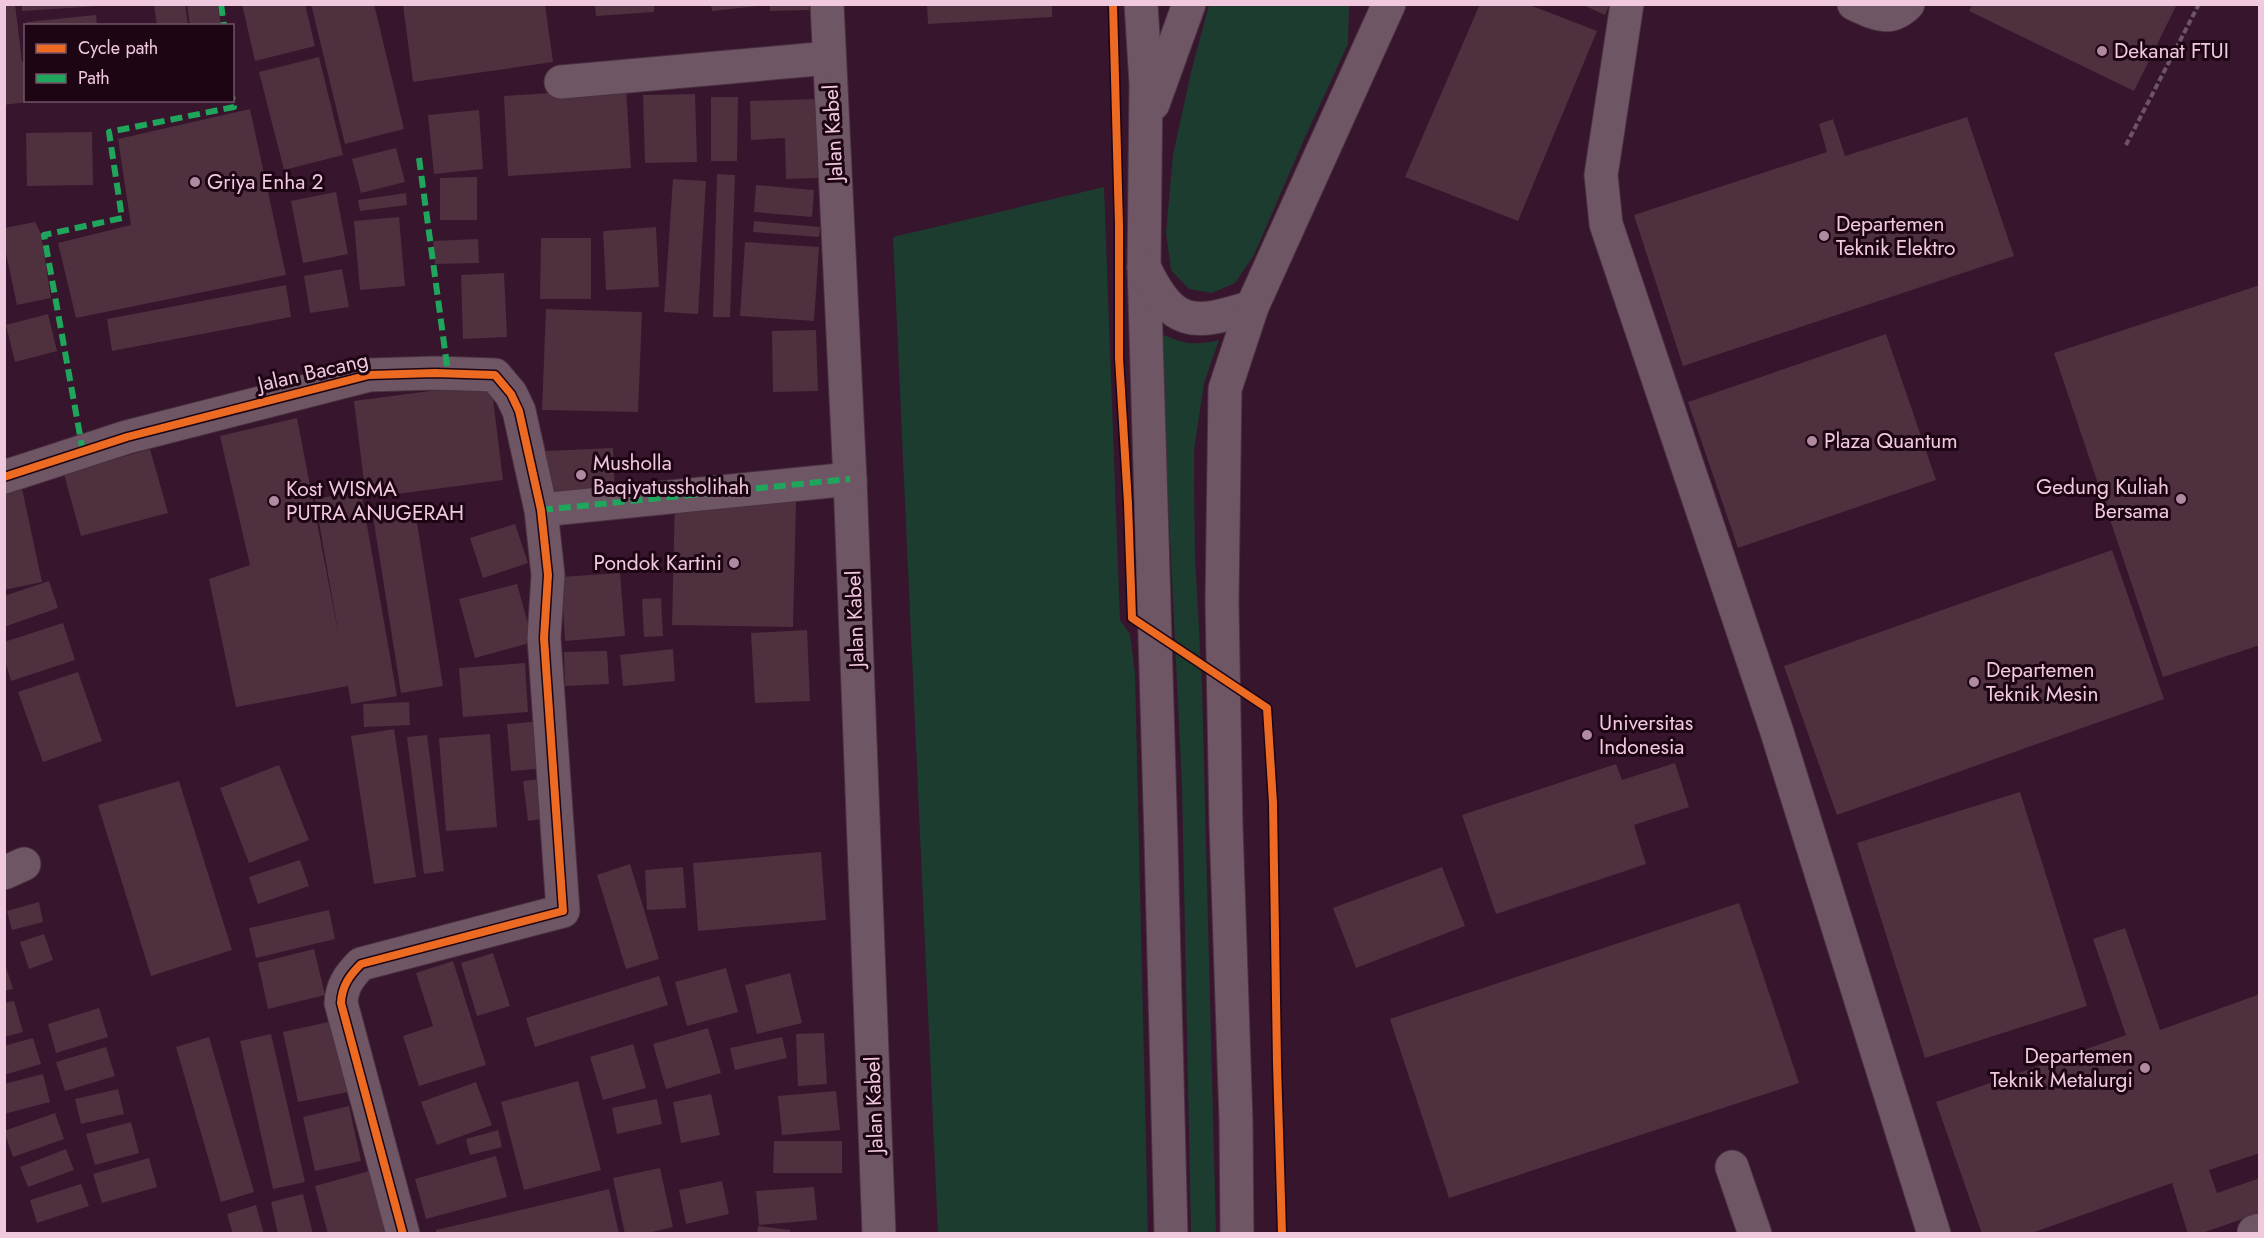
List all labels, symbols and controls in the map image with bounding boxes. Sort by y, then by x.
legend [24,24,234,102]
text: Cycle path [78,35,158,61]
place label: Dekanat FTUI [2114,36,2229,66]
marker: Dekanat FTUI [2095,44,2109,58]
text: Path [78,65,110,91]
street label: Jalan Kabel [815,84,851,185]
place label: Griya Enha 2 [207,167,324,197]
marker: Griya Enha 2 [188,175,202,189]
place label: Departemen Teknik Elektro [1836,209,1956,263]
marker: Departemen Teknik Elektro [1817,229,1831,243]
street label: Jalan Bacang [252,345,371,400]
place label: Plaza Quantum [1824,426,1958,456]
marker: Plaza Quantum [1805,434,1819,448]
place label: Musholla Baqiyatussholihah [593,448,750,502]
marker: Musholla Baqiyatussholihah [574,468,588,482]
place label: Gedung Kuliah Bersama [2036,472,2169,526]
place label: Kost WISMA PUTRA ANUGERAH [286,474,464,528]
marker: Gedung Kuliah Bersama [2174,492,2188,506]
marker: Kost WISMA PUTRA ANUGERAH [267,494,281,508]
place label: Pondok Kartini [594,548,722,578]
marker: Pondok Kartini [727,556,741,570]
street label: Jalan Kabel [838,570,872,671]
place label: Departemen Teknik Mesin [1986,655,2099,709]
marker: Departemen Teknik Mesin [1967,675,1981,689]
place label: Universitas Indonesia [1599,708,1693,762]
marker: Universitas Indonesia [1580,728,1594,742]
place label: Departemen Teknik Metalurgi [1990,1041,2133,1095]
street label: Jalan Kabel [857,1056,891,1157]
marker: Departemen Teknik Metalurgi [2138,1061,2152,1075]

